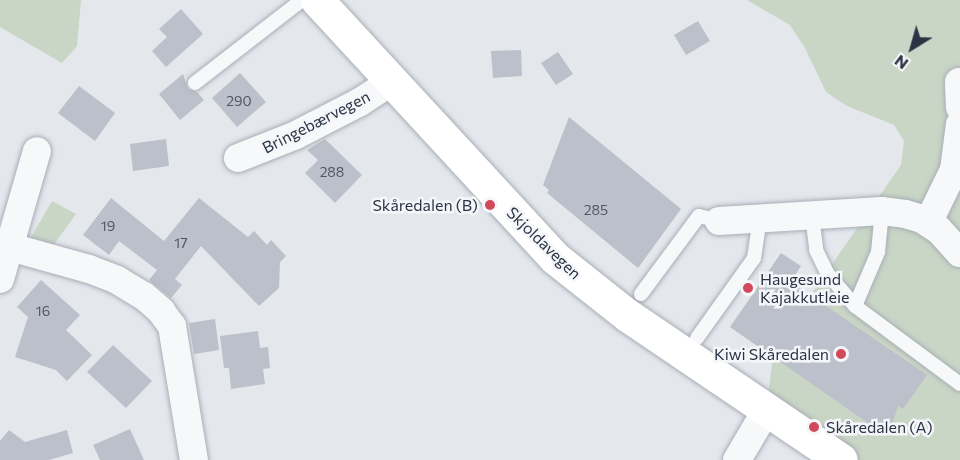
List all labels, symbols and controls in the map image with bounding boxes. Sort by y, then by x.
north arrow [882,18,942,78]
text: N [890,52,911,74]
street label: Bringebærvegen [259,87,373,157]
house number: 290 [226,93,252,109]
house number: 288 [320,164,344,180]
place label: Skåredalen (B) [372,195,478,215]
marker: Skåredalen (B) [483,198,497,212]
house number: 285 [584,202,608,218]
street label: Skjoldavegen [503,203,585,283]
house number: 19 [101,218,115,234]
house number: 17 [174,235,188,251]
place label: Haugesund Kajakkutleie [760,269,849,307]
marker: Haugesund Kajakkutleie [741,281,755,295]
house number: 16 [36,303,50,319]
place label: Kiwi Skåredalen [714,344,829,364]
marker: Kiwi Skåredalen [834,347,848,361]
place label: Skåredalen (A) [826,417,933,437]
marker: Skåredalen (A) [807,420,821,434]

